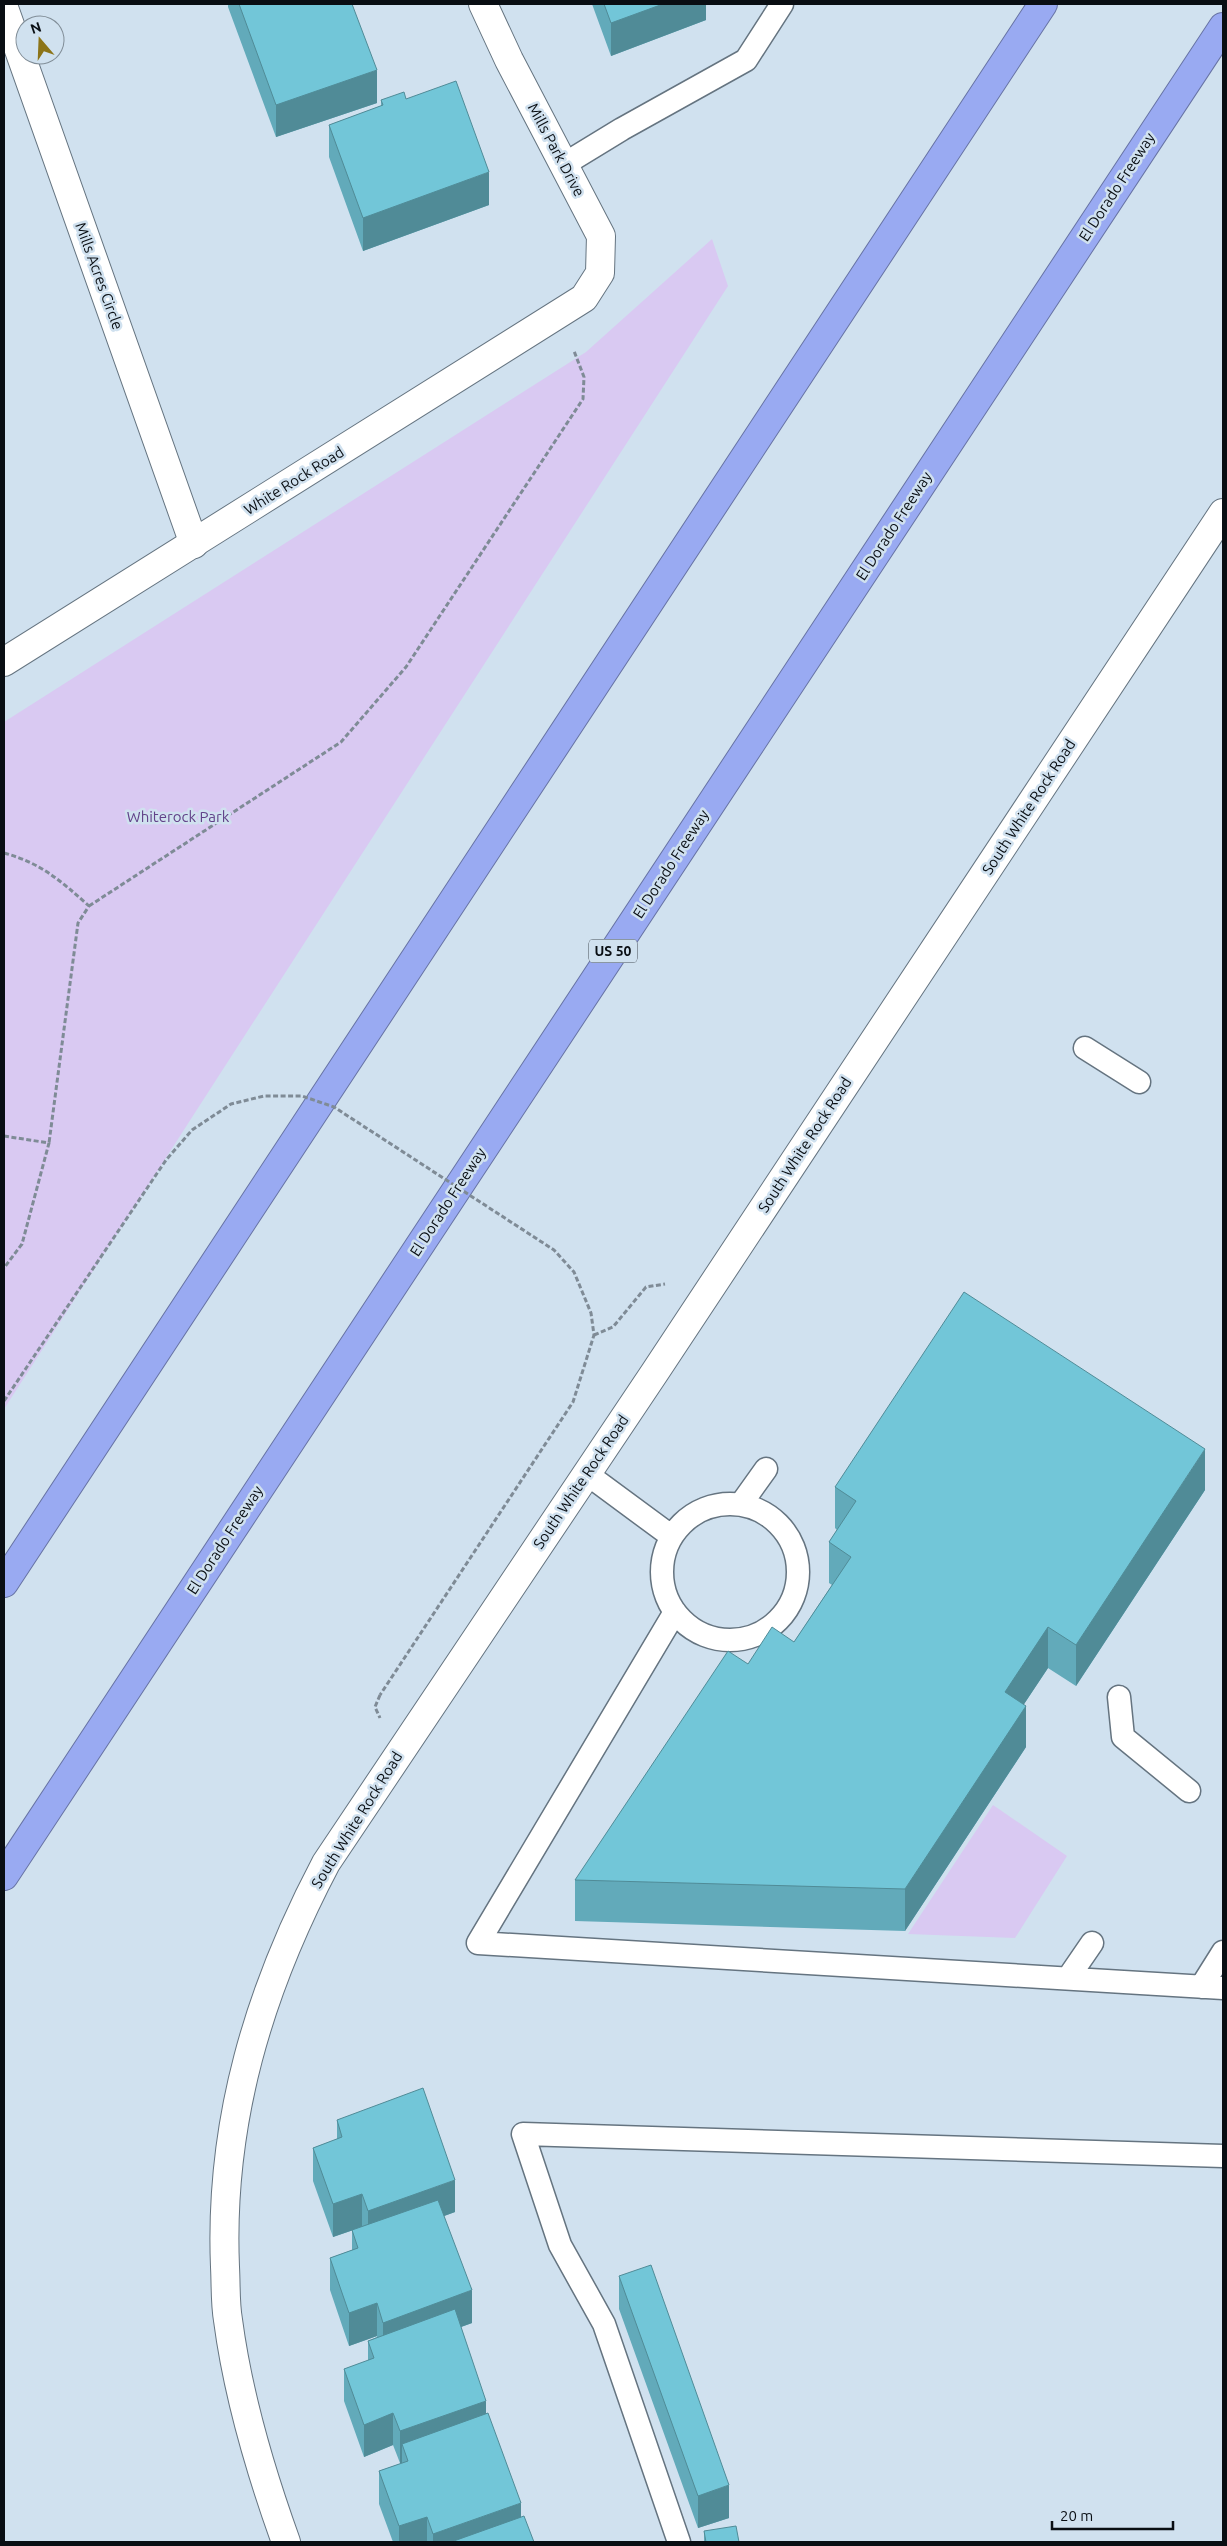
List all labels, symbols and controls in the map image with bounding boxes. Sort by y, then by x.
north arrow [15,15,65,65]
text: N [28,18,43,37]
street label: Mills Park Drive [525,100,588,199]
street label: El Dorado Freeway [1075,129,1158,244]
street label: Mills Acres Circle [72,220,127,332]
street label: White Rock Road [241,443,347,518]
street label: El Dorado Freeway [852,468,935,583]
street label: South White Rock Road [979,736,1079,877]
street label: El Dorado Freeway [629,806,712,921]
park label: Whiterock Park [127,808,230,825]
road number: US 50 [589,939,637,962]
street label: South White Rock Road [755,1074,855,1215]
street label: El Dorado Freeway [406,1144,489,1259]
street label: South White Rock Road [530,1412,632,1552]
street label: El Dorado Freeway [183,1482,266,1597]
street label: South White Rock Road [308,1748,405,1891]
scale bar [1052,2498,1173,2530]
text: 20 m [1060,2507,1093,2524]

